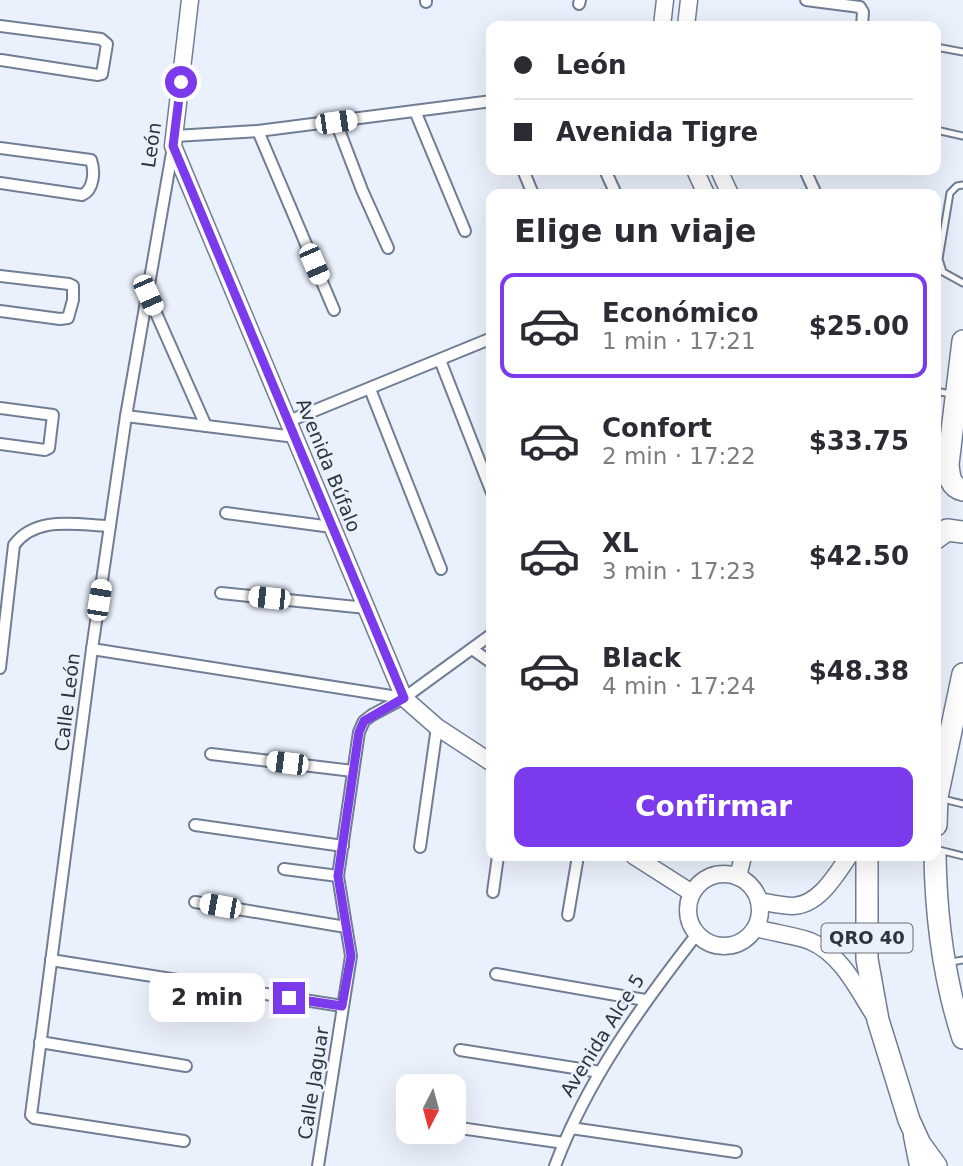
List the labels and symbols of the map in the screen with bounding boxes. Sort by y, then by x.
route start [165,66,197,98]
car [314,109,359,135]
street label: León [137,121,165,169]
car [297,241,332,287]
car [130,272,167,318]
street label: Avenida Búfalo [292,395,366,535]
car [86,578,113,622]
car [248,585,291,611]
street label: Calle León [50,652,84,752]
car [265,750,310,776]
car [198,892,243,920]
road number: QRO 40 [822,923,912,953]
street label: Avenida Alce 5 [555,970,649,1100]
callout: 2 min [149,974,264,1023]
route end [273,982,305,1014]
street label: Calle Jaguar [293,1025,333,1141]
north arrow [396,1074,466,1144]

